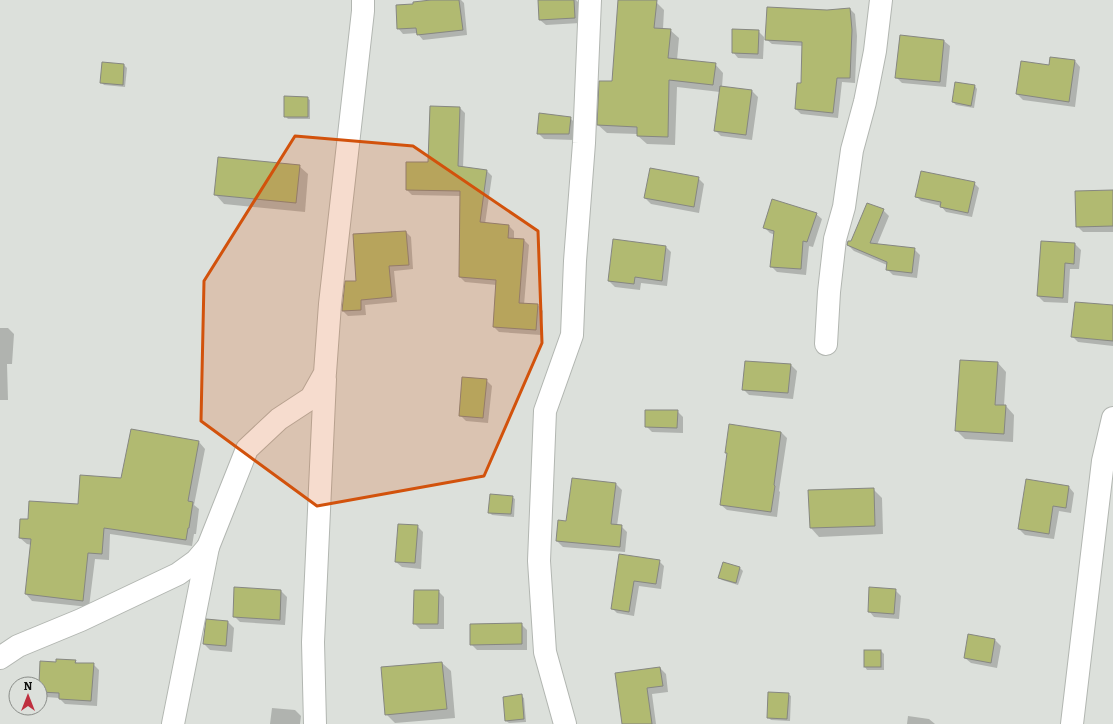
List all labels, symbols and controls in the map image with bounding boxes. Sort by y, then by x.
north arrow [8,676,48,716]
text: N [24,680,33,693]

